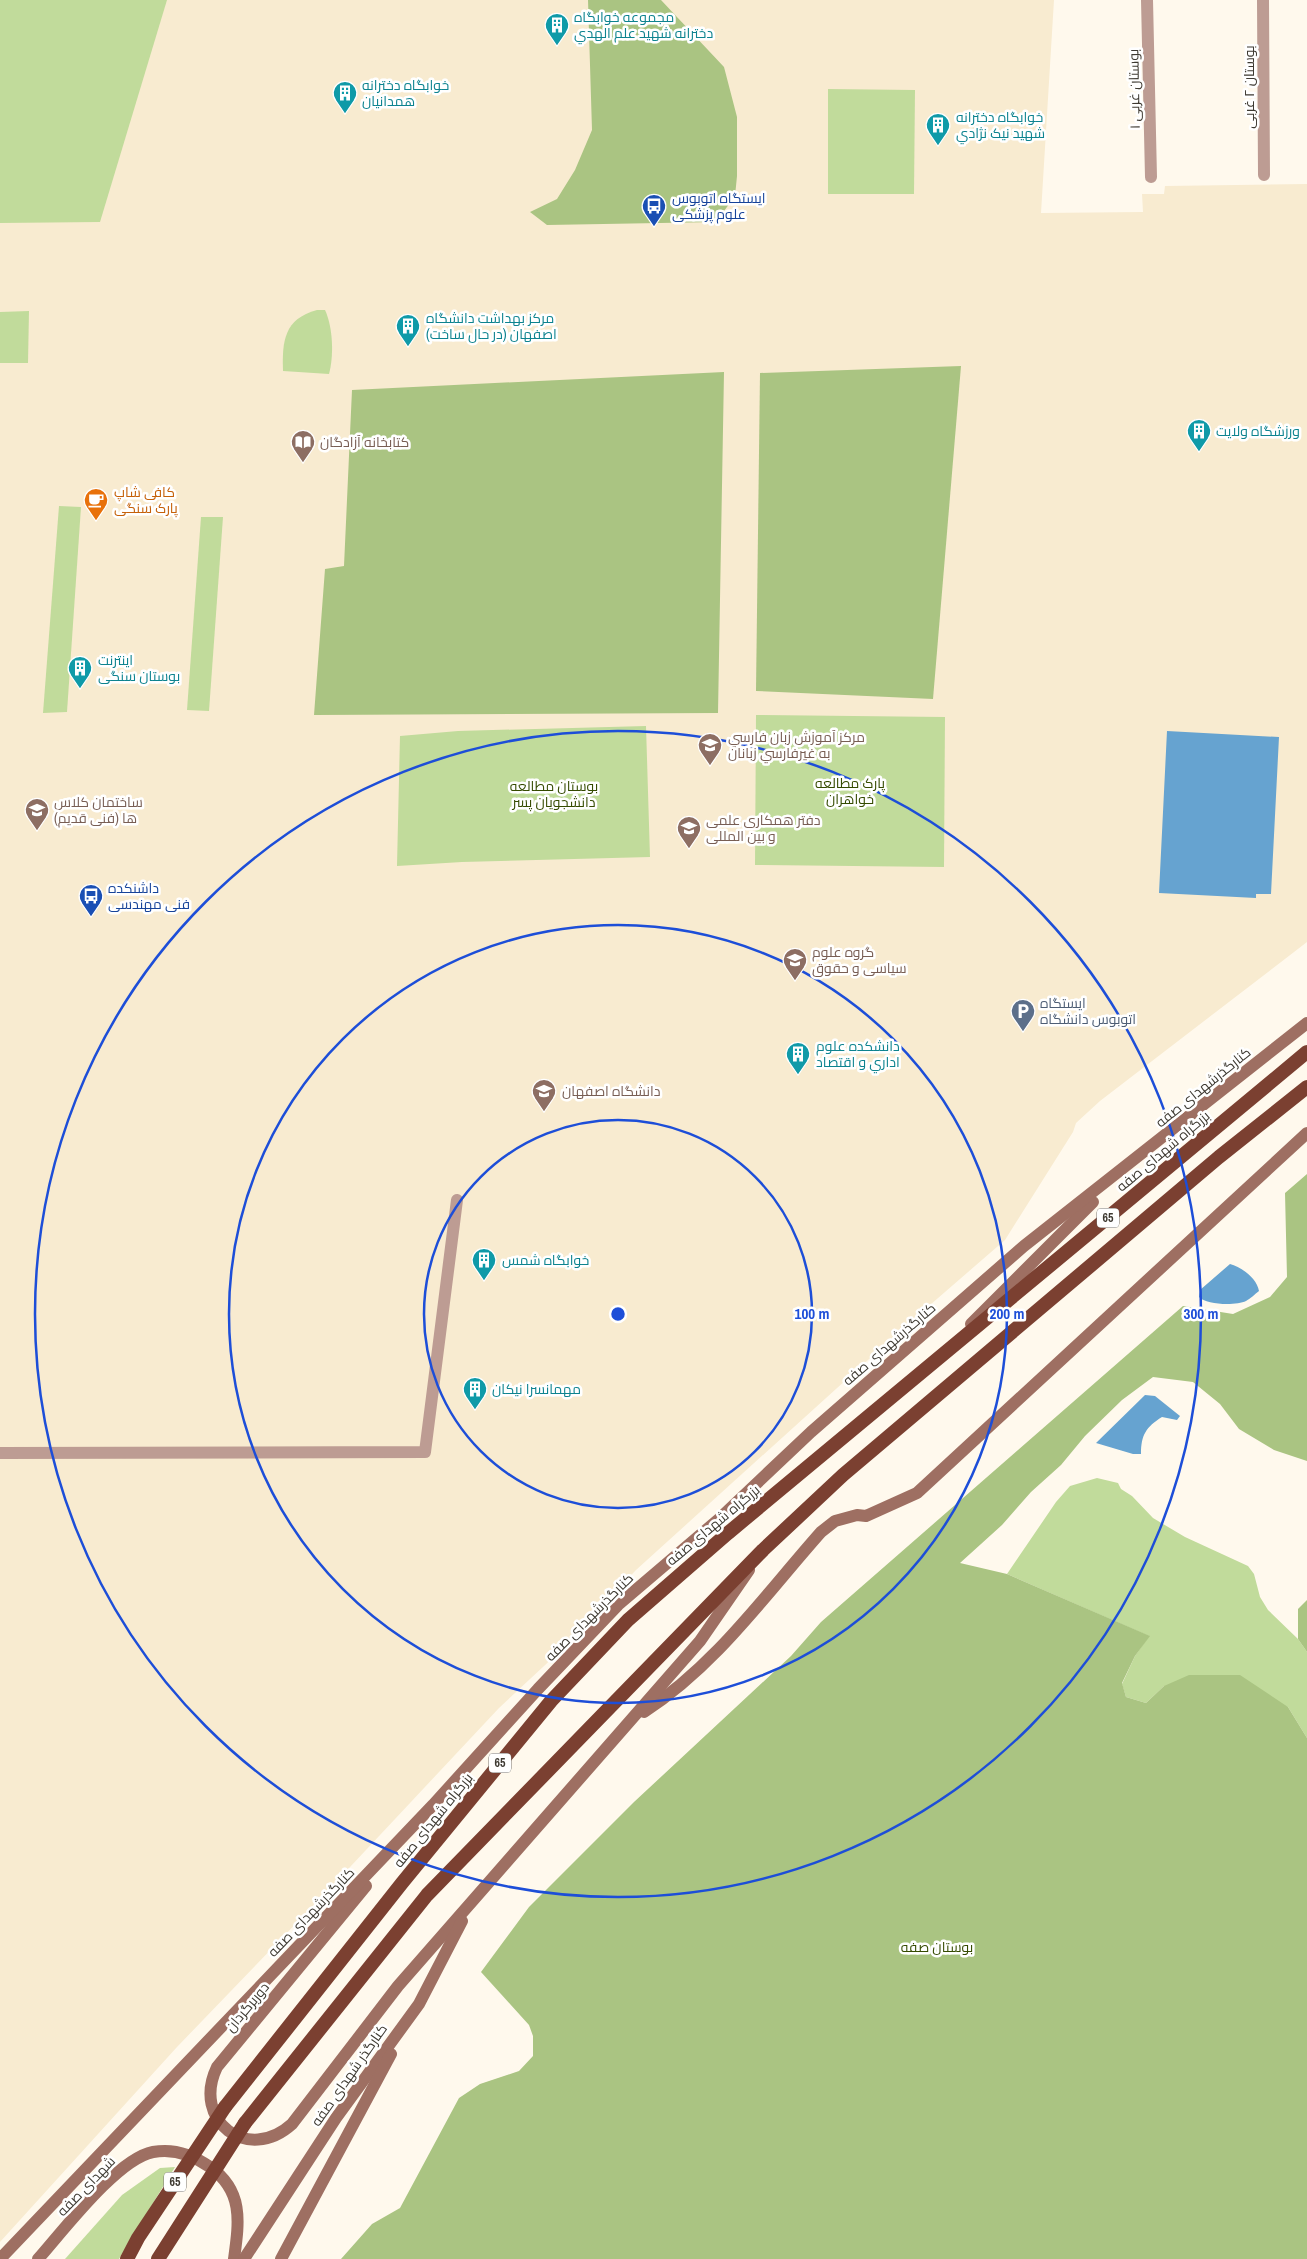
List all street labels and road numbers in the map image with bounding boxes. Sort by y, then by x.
street label: بوستان ۲ غربی [1240,45,1258,129]
street label: بوستان غربی ۱ [1124,49,1144,129]
street label: کنارگذرشهدای صفه [1152,1043,1254,1131]
street label: بزرگراه شهدای صفه [1113,1107,1213,1195]
road number: 65 [1097,1208,1119,1228]
street label: کنارگذرشهدای صفه [839,1299,939,1389]
street label: بزرگراه شهدای صفه [663,1481,763,1569]
street label: کنارگذرشهدای صفه [541,1569,637,1665]
road number: 65 [489,1754,511,1772]
street label: بزرگراه شهدای صفه [389,1769,477,1871]
street label: کنارگذرشهدای صفه [264,1863,358,1961]
street label: دوربرگردان [221,1978,273,2036]
street label: کنارگذر شهدای صفه [307,2020,391,2130]
street label: شهدای صفه [53,2152,119,2220]
road number: 65 [164,2172,186,2192]

